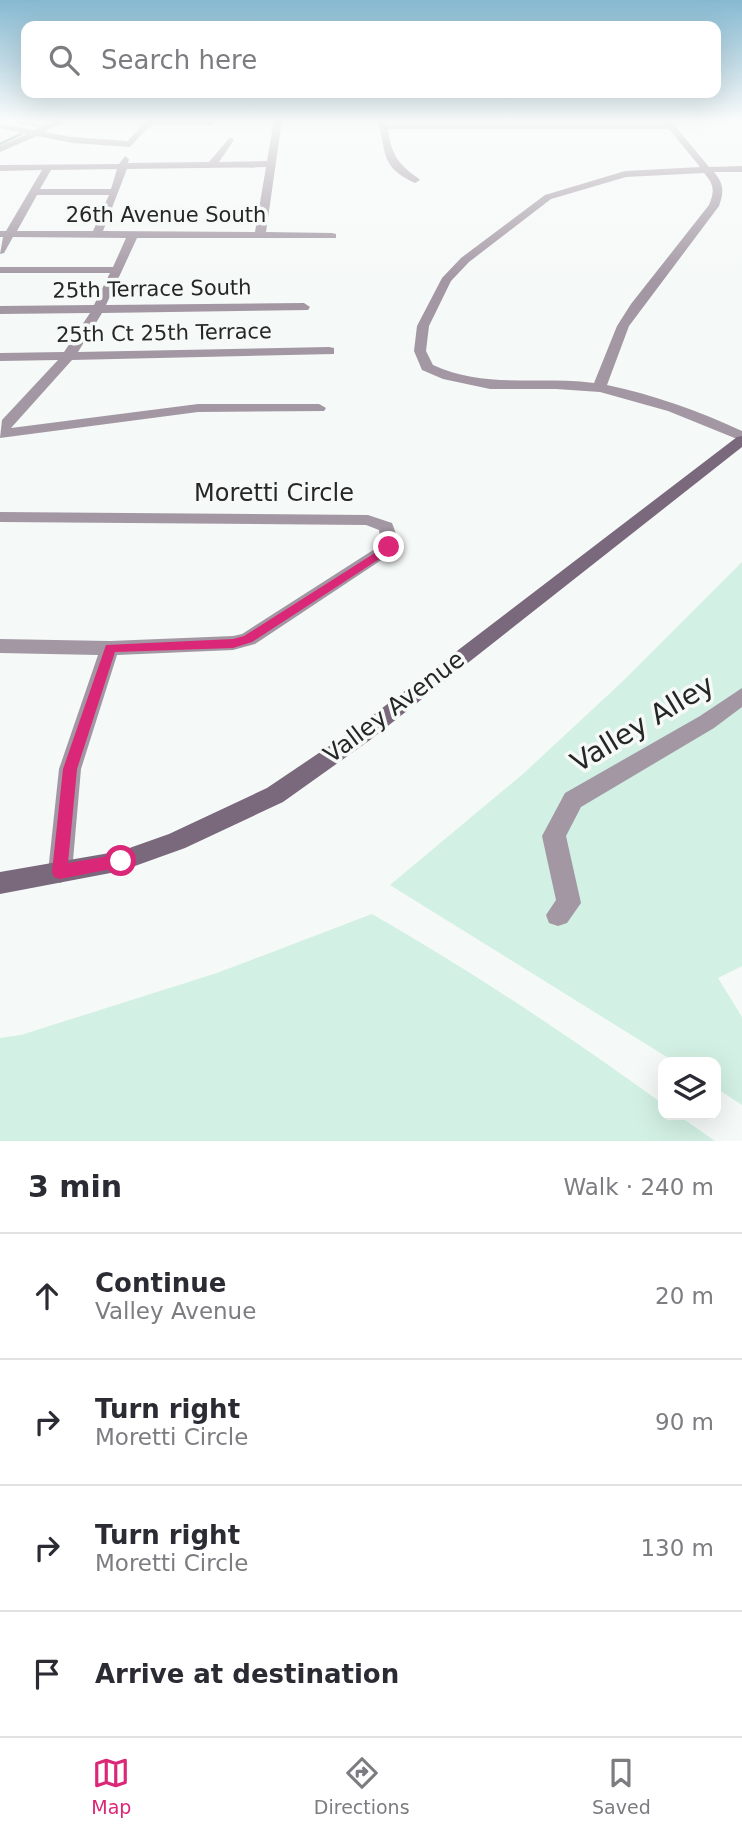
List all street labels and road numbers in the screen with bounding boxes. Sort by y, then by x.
street label: 26th Avenue South [66,203,266,227]
street label: 25th Terrace South [52,275,252,303]
street label: 25th Ct 25th Terrace [56,319,272,347]
street label: Moretti Circle [194,479,354,507]
street label: Valley Avenue [318,645,470,769]
street label: Valley Alley [565,668,720,779]

